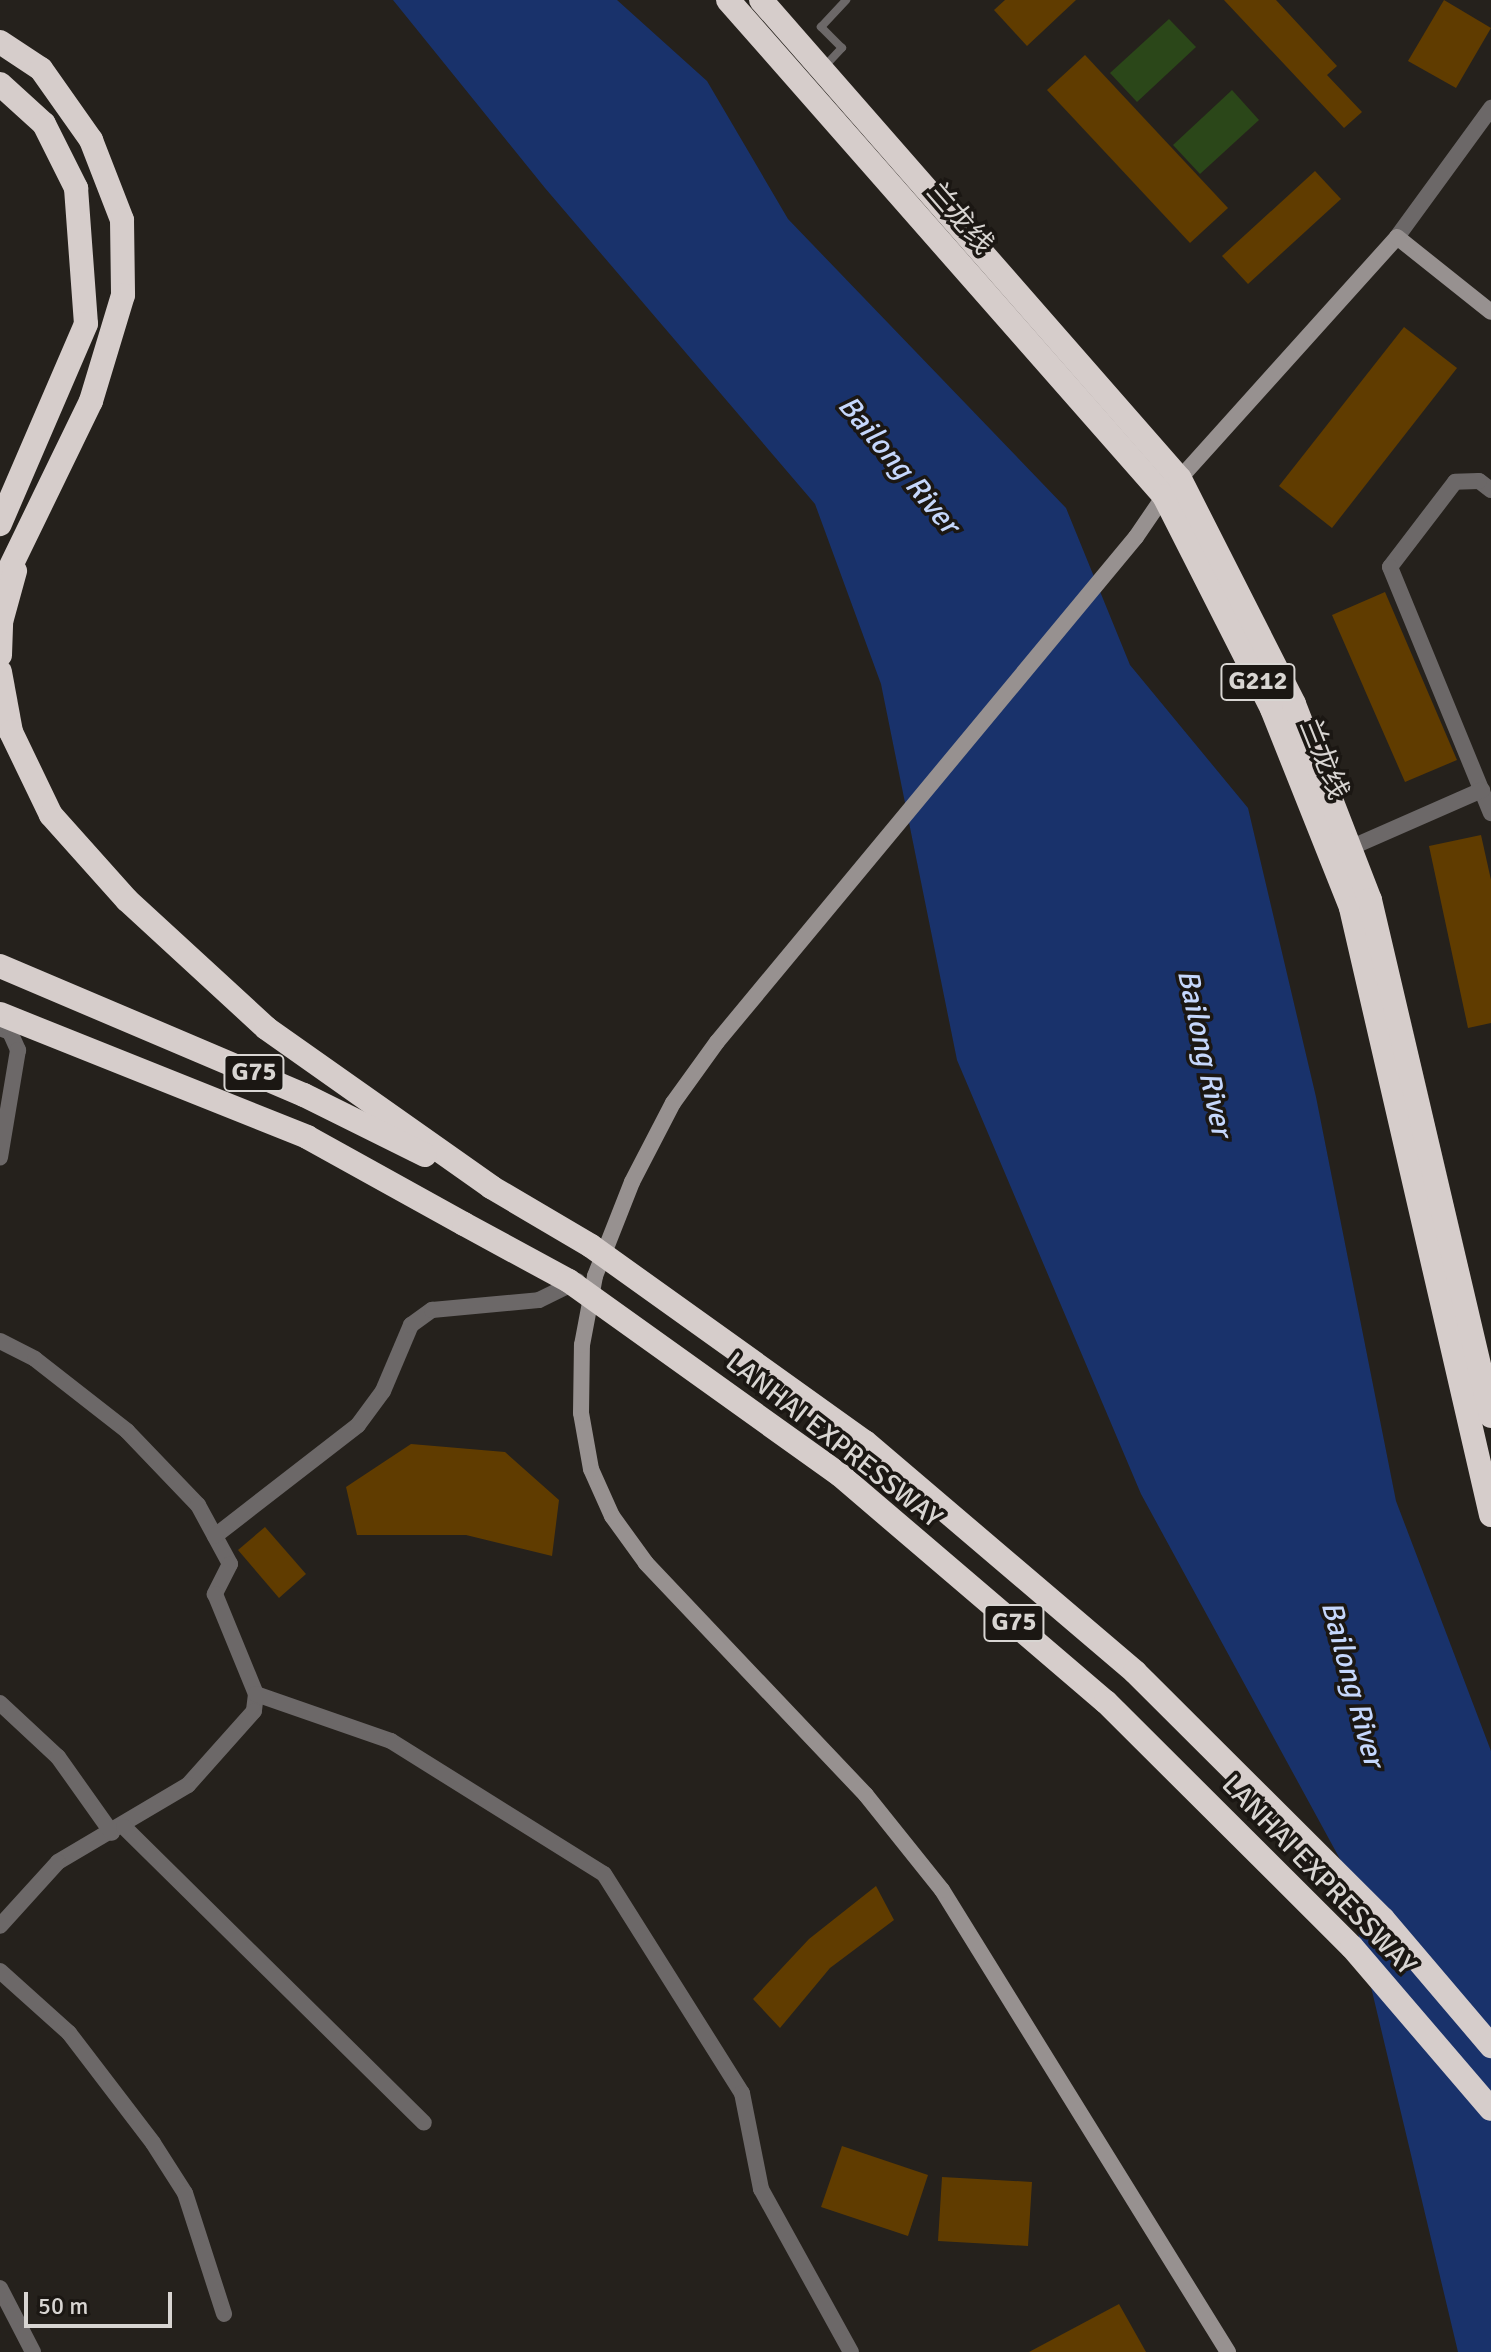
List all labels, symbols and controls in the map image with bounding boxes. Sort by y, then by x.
street label: 兰龙线 [920,175,1000,261]
water label: Bailong River [830,388,966,542]
road number: G212 [1220,660,1296,704]
street label: 兰龙线 [1293,714,1355,804]
water label: Bailong River [1169,966,1239,1140]
road number: G75 [222,1051,286,1095]
street label: LANHAI EXPRESSWAY [719,1345,949,1535]
water label: Bailong River [1313,1597,1391,1771]
road number: G75 [982,1601,1046,1645]
street label: LANHAI EXPRESSWAY [1215,1768,1423,1982]
scale bar [28,2276,176,2326]
text: 50 m [38,2291,88,2321]

